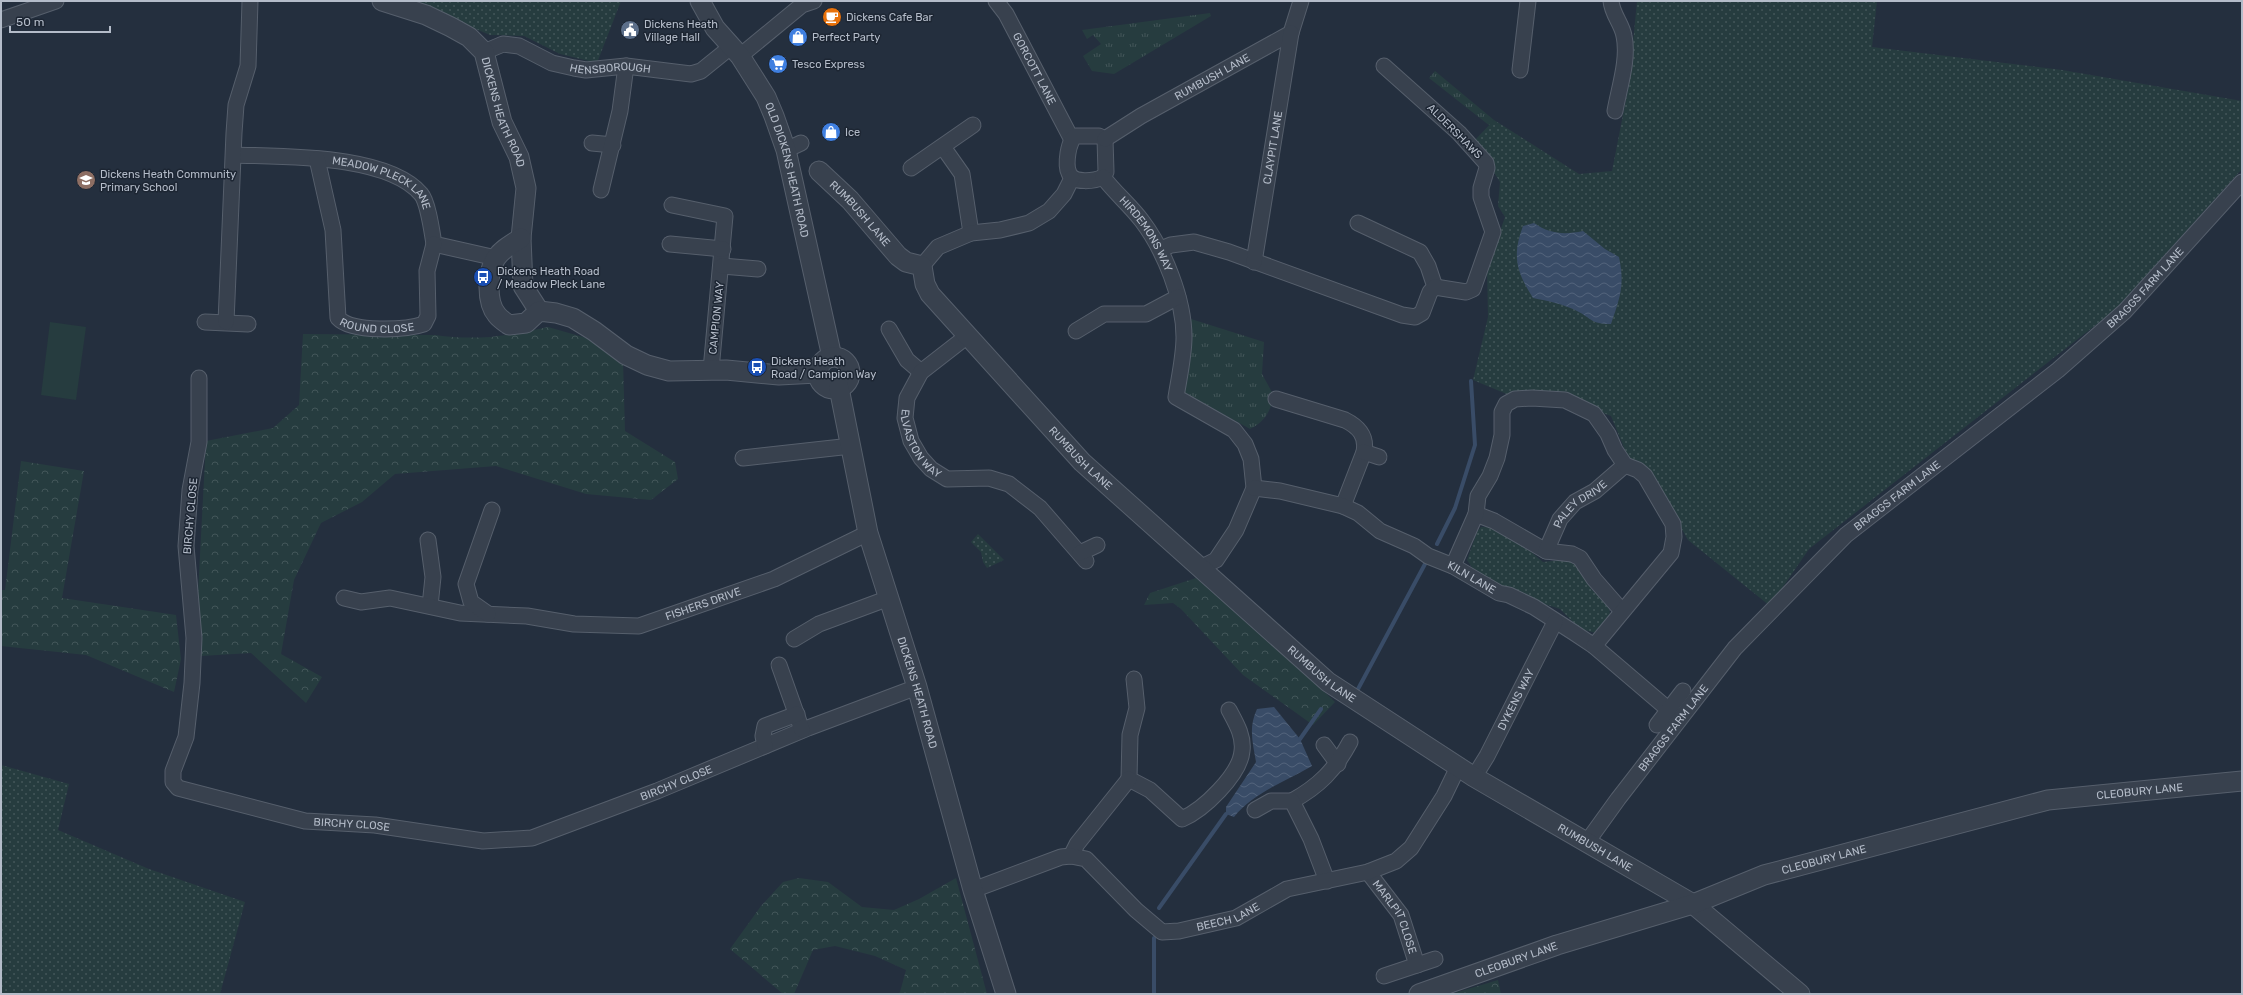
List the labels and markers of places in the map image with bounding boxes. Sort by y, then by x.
cafe icon: Dickens Cafe Bar [821,6,843,28]
place label: Dickens Cafe Bar [846,11,934,24]
place label: Dickens Heath Village Hall [644,18,718,44]
public building icon: Dickens Heath Village Hall [619,19,641,41]
shop icon: Perfect Party [787,26,809,48]
place label: Perfect Party [812,31,880,44]
supermarket icon: Tesco Express [767,53,789,75]
place label: Tesco Express [792,58,865,71]
shop icon: Ice [820,121,842,143]
place label: Ice [845,126,860,139]
place label: Dickens Heath Community Primary School [100,168,236,194]
school or university icon: Dickens Heath Community Primary School [75,169,97,191]
place label: Dickens Heath Road / Meadow Pleck Lane [497,265,605,291]
bus stop icon: Dickens Heath Road / Meadow Pleck Lane [472,266,494,288]
place label: Dickens Heath Road / Campion Way [771,355,876,381]
bus stop icon: Dickens Heath Road / Campion Way [746,356,768,378]

